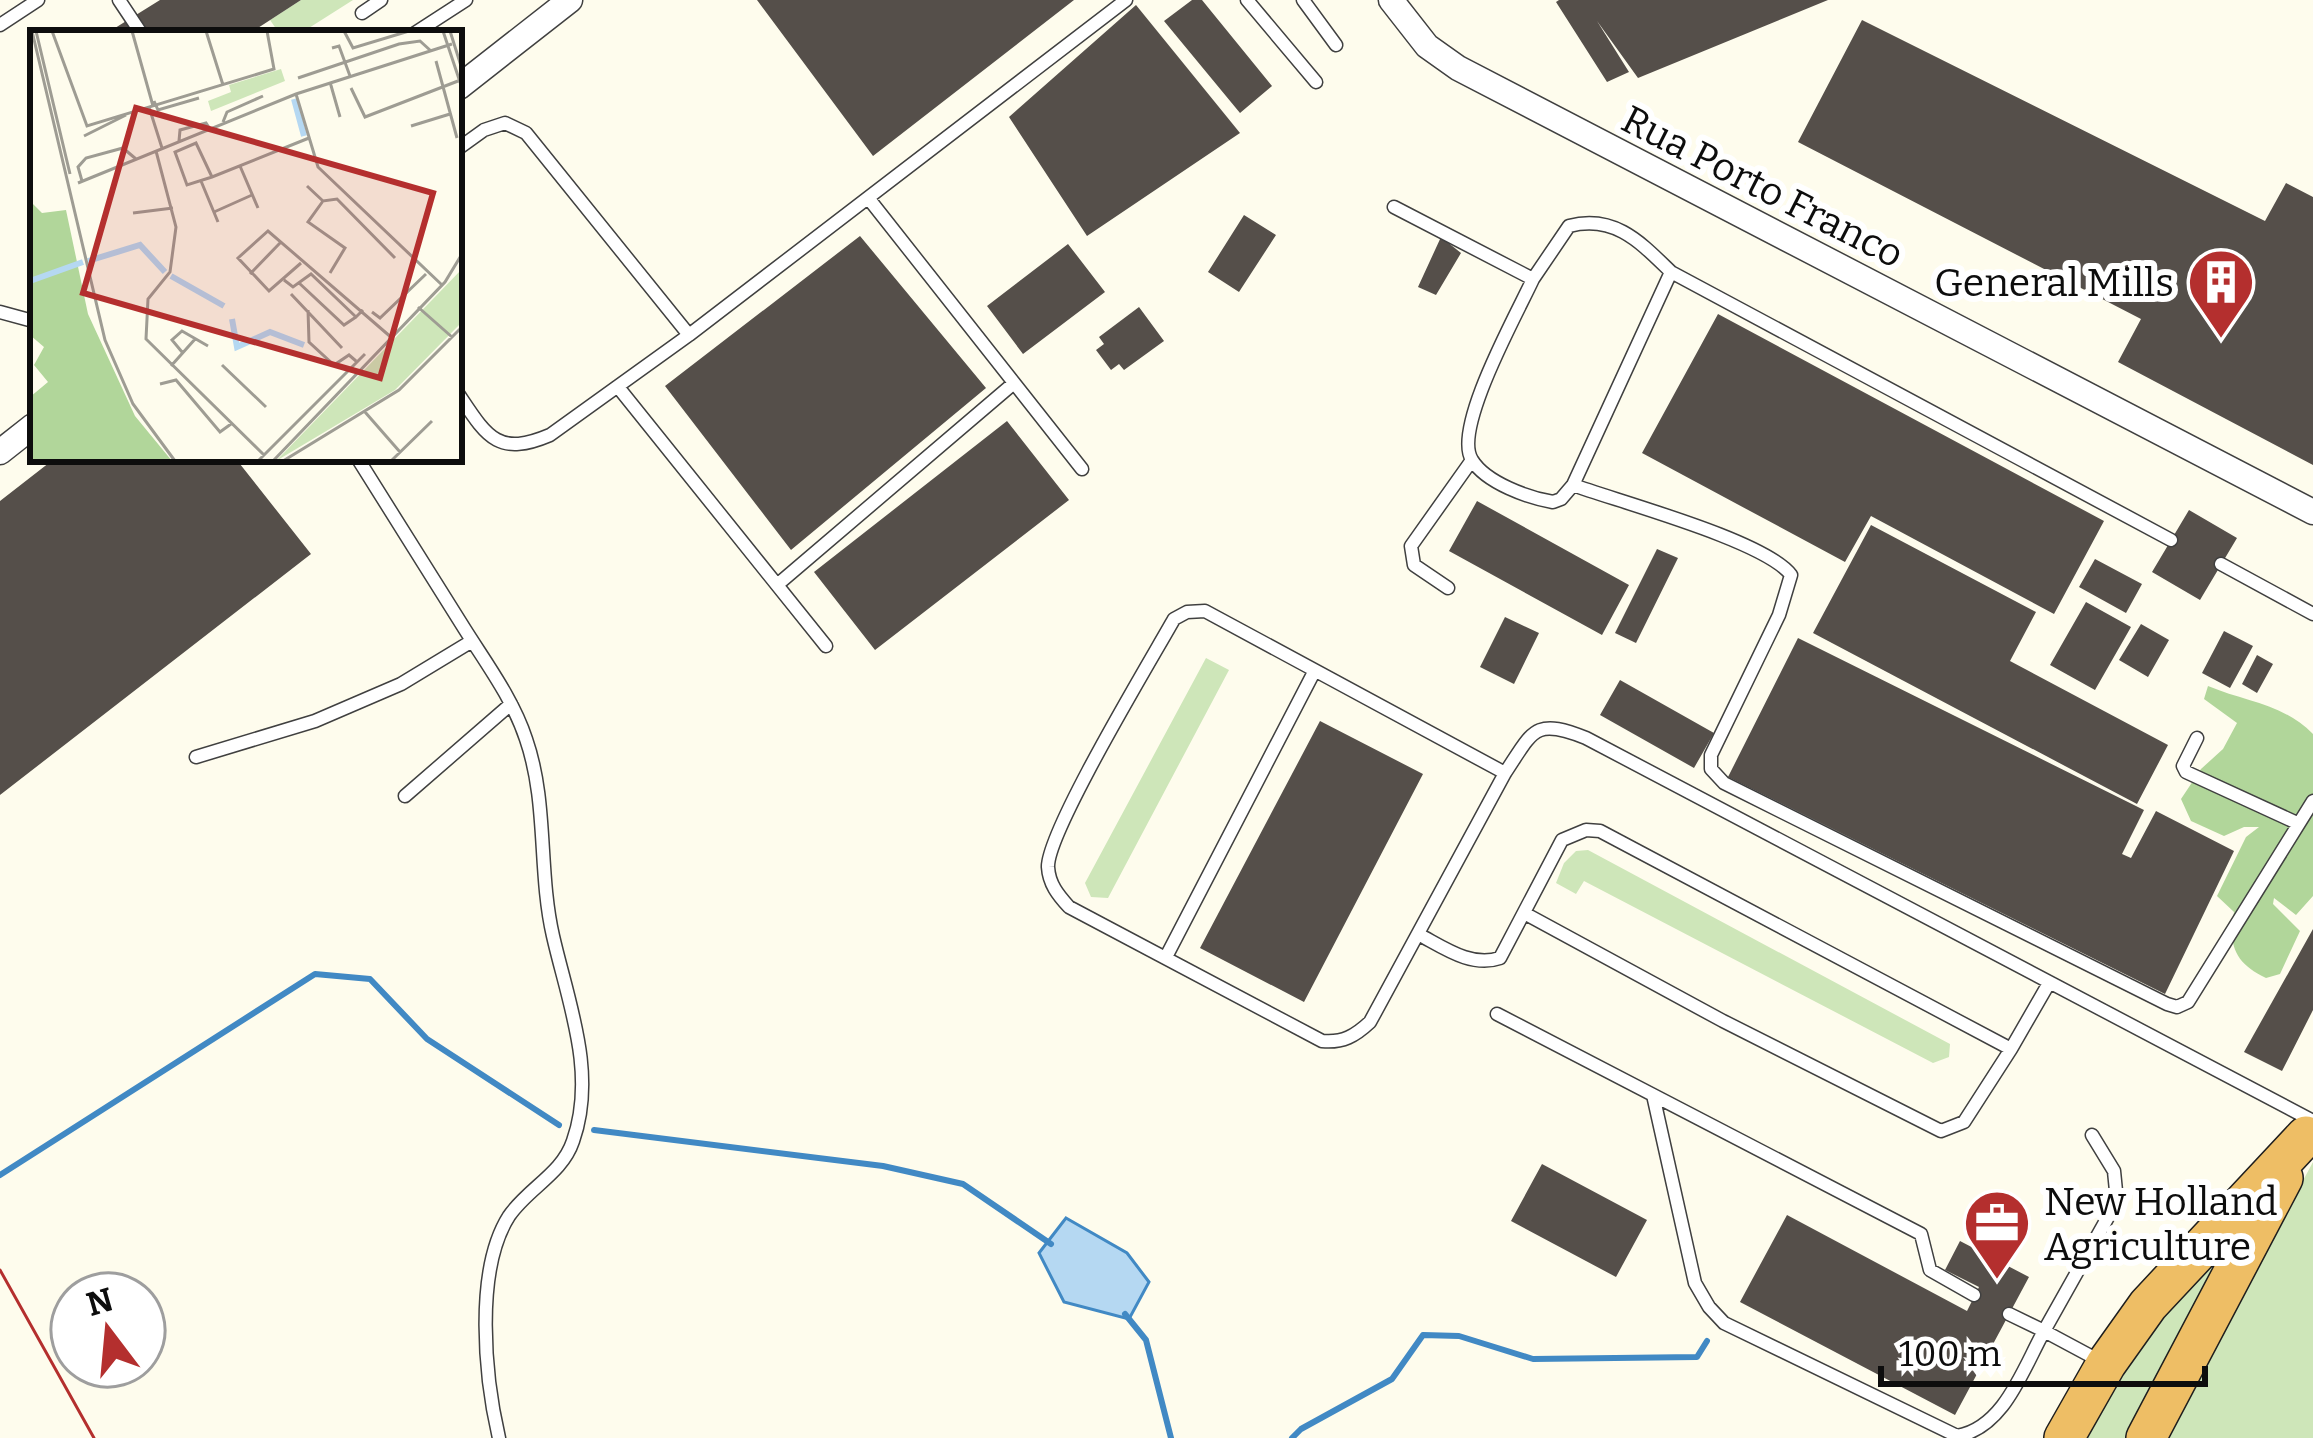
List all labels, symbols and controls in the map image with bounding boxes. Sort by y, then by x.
inset map [30,30,462,462]
street label: Rua Porto Franco [1614,96,1911,278]
building icon: General Mills [2186,247,2256,341]
place label: General Mills [1934,260,2174,306]
place label: New Holland Agriculture [2044,1179,2278,1270]
office icon: New Holland Agriculture [1962,1188,2032,1282]
north arrow [48,1270,168,1390]
text: N [82,1279,118,1325]
scale bar [1881,1312,2205,1386]
text: 100 m [1899,1332,2001,1376]

